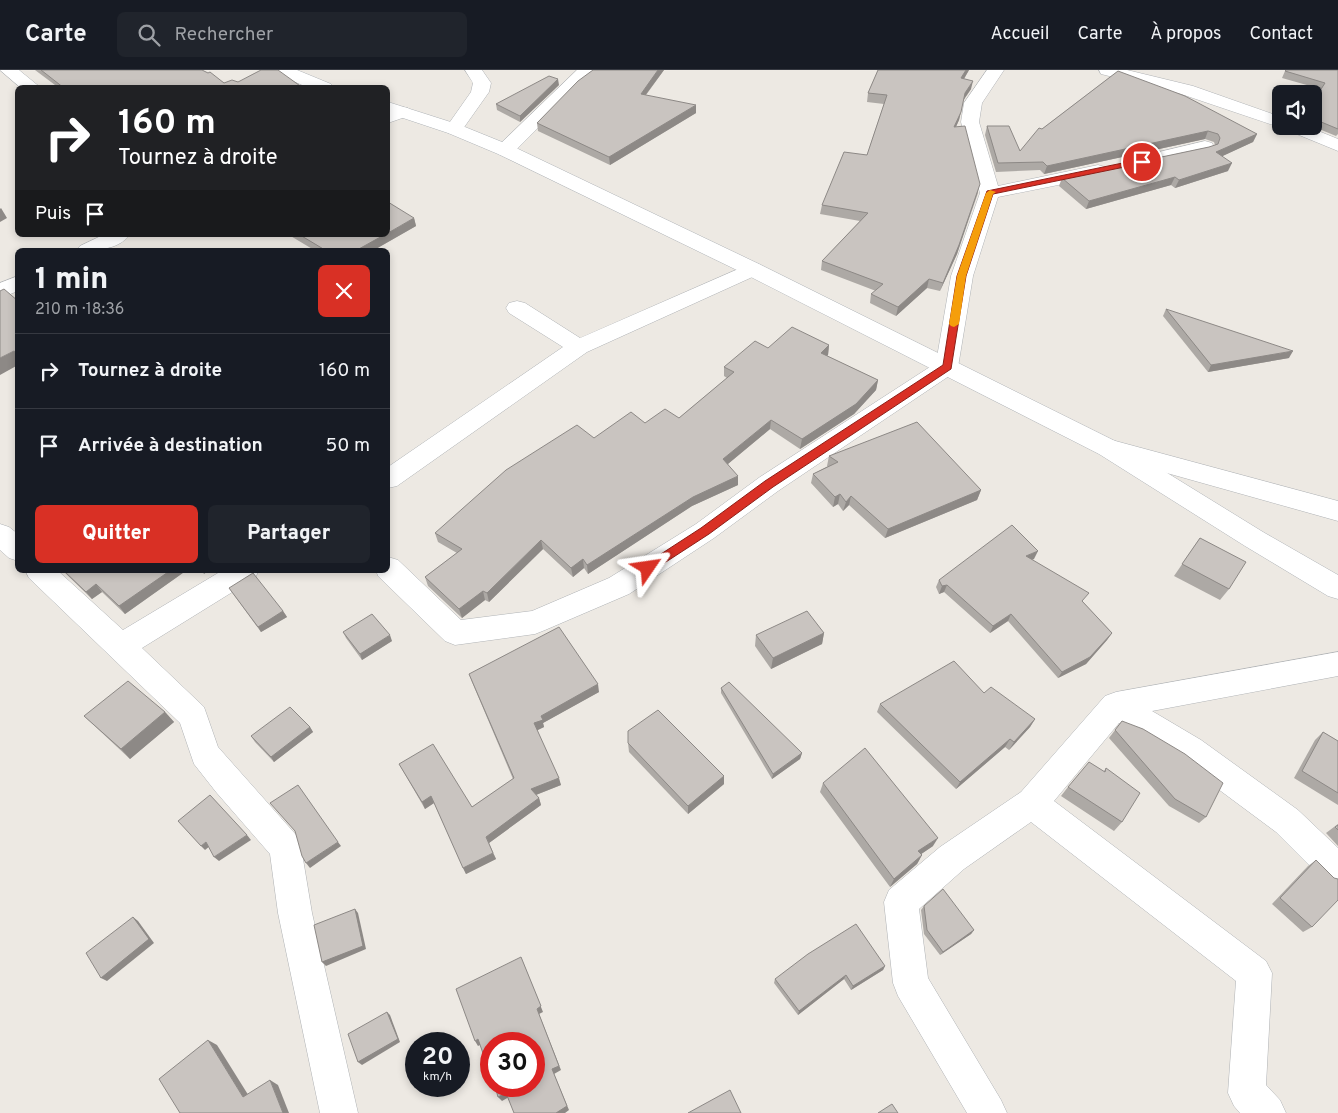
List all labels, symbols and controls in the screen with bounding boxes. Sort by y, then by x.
search box [117,12,467,57]
text: Carte [25,20,87,50]
icon: search [135,21,163,49]
text: Rechercher [175,23,273,47]
text: Accueil [990,23,1049,46]
text: Carte [1077,23,1122,46]
text: À propos [1150,23,1221,46]
text: Contact [1249,23,1313,46]
map controls [1272,85,1322,135]
button: sound [1272,85,1322,135]
text: 160 m [118,102,216,146]
icon: right [35,105,100,170]
pin [1121,141,1163,183]
text: Tournez à droite [118,145,278,172]
icon: arrive [1128,148,1156,176]
icon: arrive [81,200,109,228]
text: Puis [35,202,71,226]
text: 1 min [35,262,108,299]
button: close [318,265,370,317]
text: 210 m · 18:36 [35,300,124,320]
icon: right [35,357,63,385]
text: Tournez à droite [78,359,222,383]
text: 160 m [319,359,370,383]
icon: arrive [35,432,63,460]
text: Arrivée à destination [78,434,263,458]
text: 50 m [325,434,370,458]
button: Quitter [35,505,198,563]
button: Partager [208,505,370,563]
position arrow [621,541,673,593]
speed limit sign: 30 [480,1032,545,1097]
text: 20 [422,1042,453,1074]
text: km/h [423,1069,452,1085]

